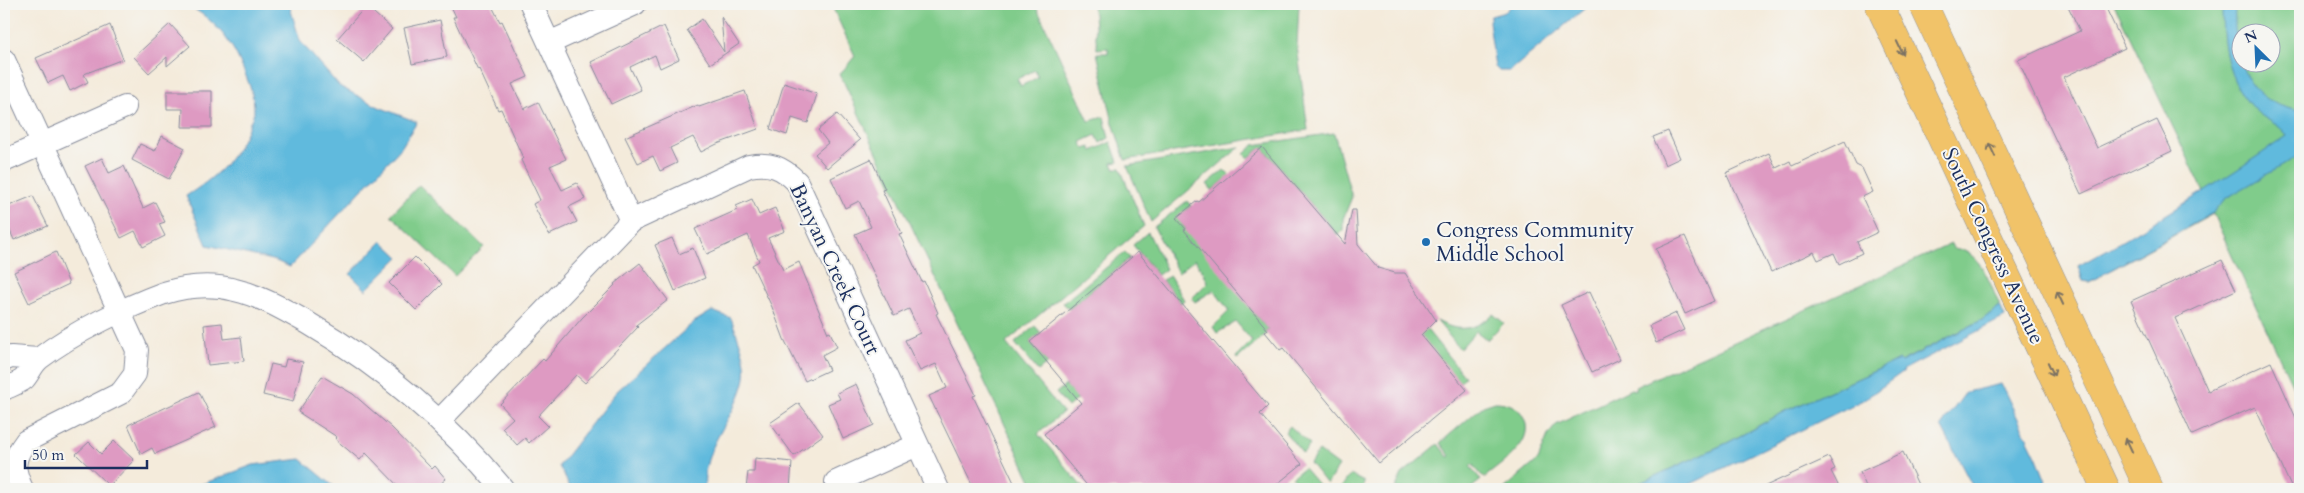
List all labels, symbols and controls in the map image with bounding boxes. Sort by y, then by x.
north arrow [2232,22,2282,72]
text: N [2241,25,2260,48]
one-way arrow [1895,40,1905,55]
street label: South Congress Avenue [1935,143,2051,349]
one-way arrow [1986,143,1996,158]
street label: Banyan Creek Court [783,179,888,360]
place label: Congress Community Middle School [1436,216,1634,269]
marker: Congress Community Middle School [1420,236,1432,248]
one-way arrow [2055,291,2065,306]
one-way arrow [2046,361,2056,376]
scale bar [25,438,148,470]
one-way arrow [2123,438,2133,453]
text: 50 m [32,445,64,465]

